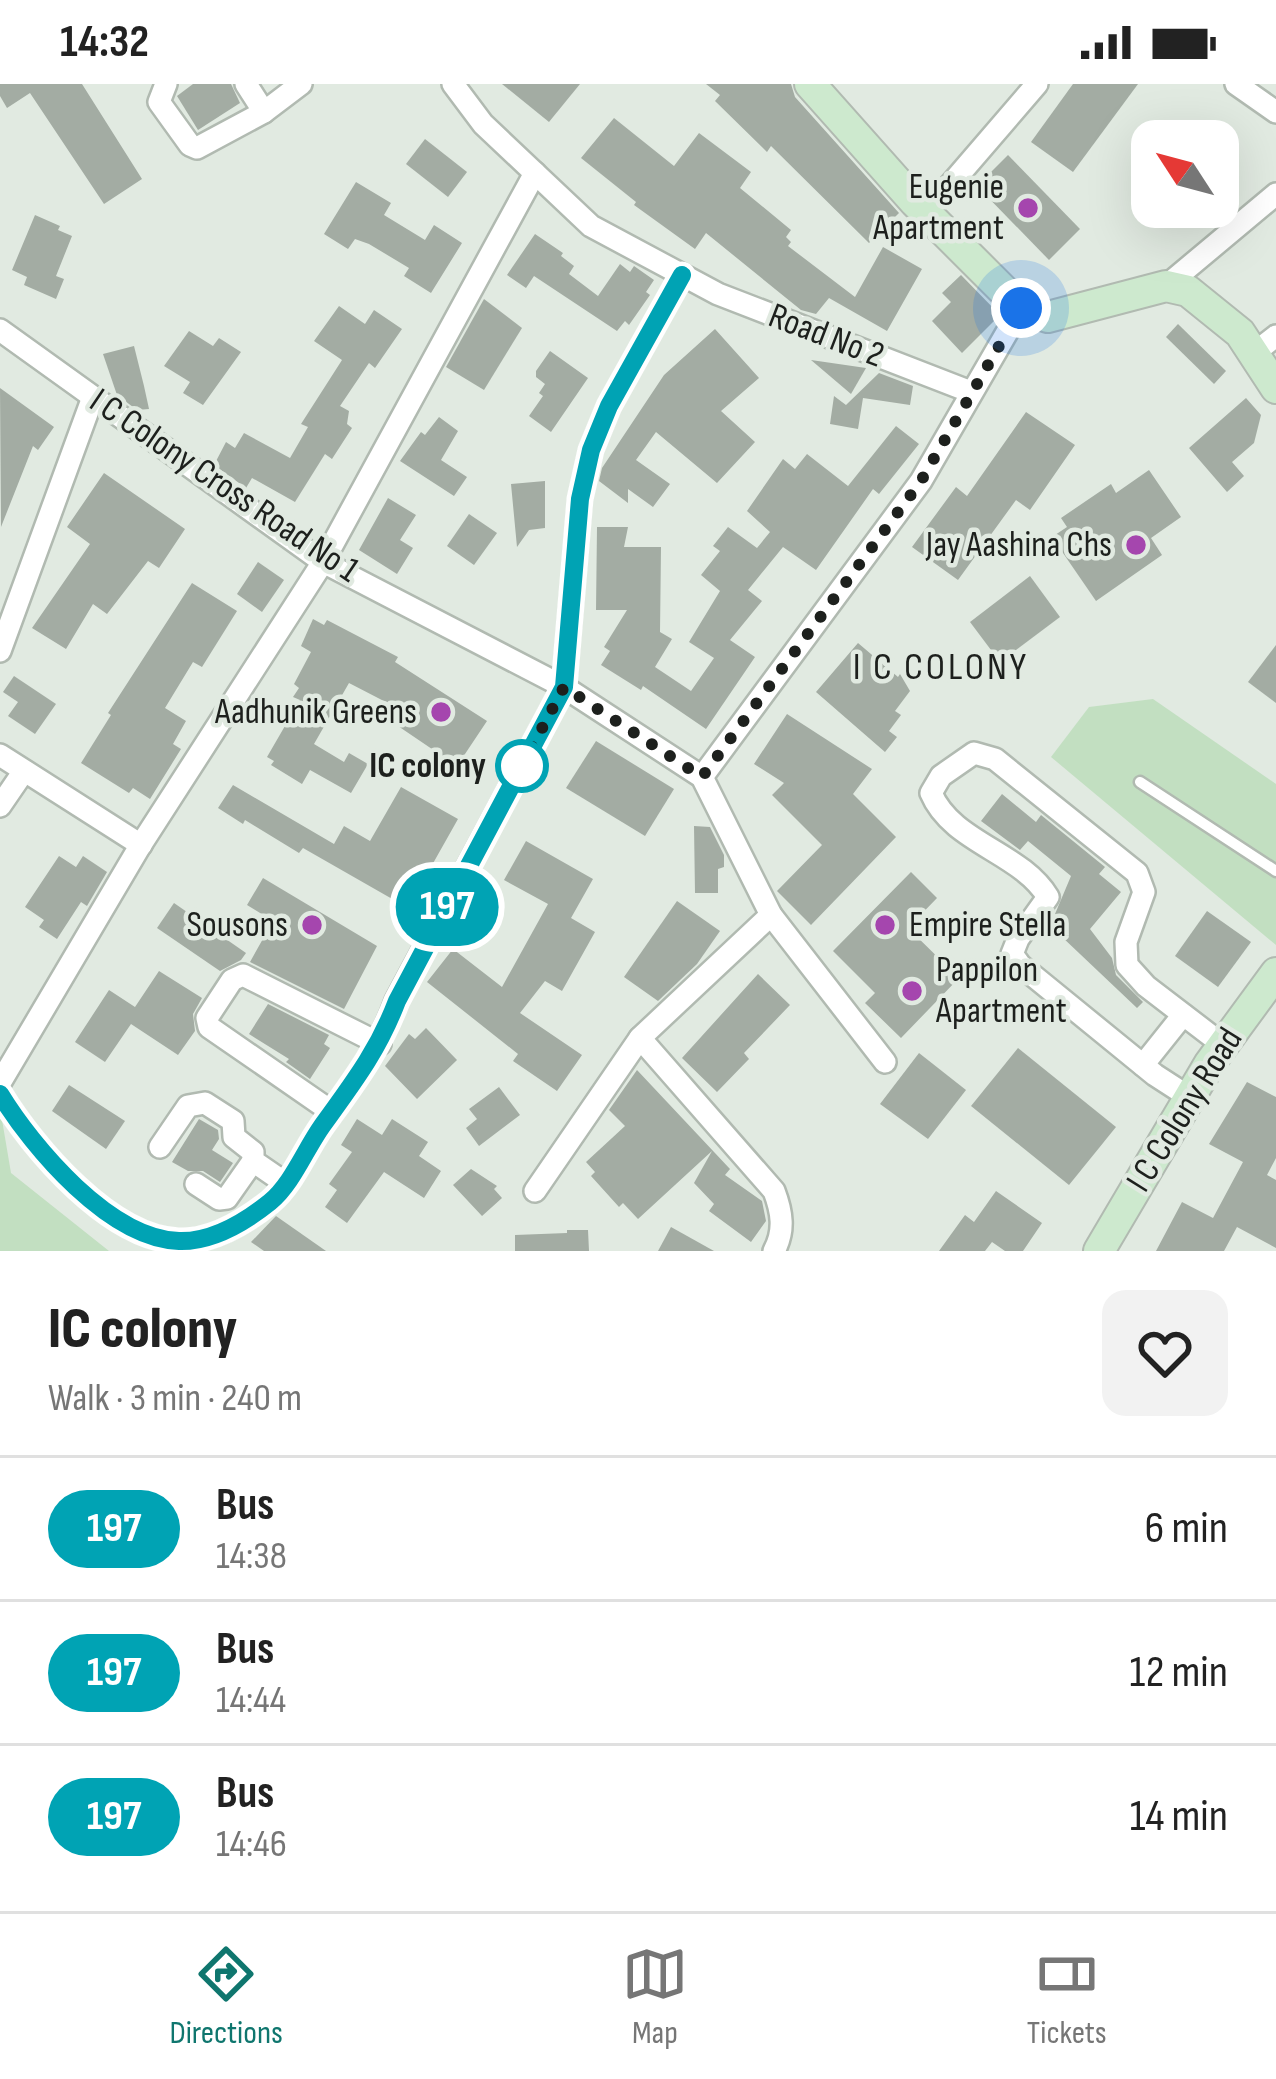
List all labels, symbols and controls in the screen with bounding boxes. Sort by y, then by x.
text: 14:32 [60,15,149,70]
north arrow [1131,120,1239,228]
map controls [1131,120,1239,228]
place label: Eugenie Apartment [872,166,1004,250]
marker: Eugenie Apartment [1015,195,1041,221]
your location [991,278,1051,338]
street label: Road No 2 [762,295,890,377]
street label: I C Colony Cross Road No 1 [81,380,367,592]
place label: Jay Aashina Chs [925,524,1112,567]
marker: Jay Aashina Chs [1123,532,1149,558]
district label: I C COLONY [853,644,1029,691]
place label: Aadhunik Greens [214,691,417,734]
marker: Aadhunik Greens [428,699,454,725]
marker: IC colony [497,741,547,791]
place label: IC colony [369,745,486,788]
line badge: 197 [378,868,516,946]
text: 197 [420,881,474,932]
place label: Sousons [186,904,288,947]
place label: Empire Stella [909,904,1066,947]
marker: Sousons [299,912,325,938]
marker: Empire Stella [872,912,898,938]
place label: Pappilon Apartment [935,949,1067,1033]
marker: Pappilon Apartment [899,978,925,1004]
street label: I C Colony Road [1118,1020,1252,1200]
button: heart [1102,1290,1228,1416]
text: IC colony [48,1296,237,1364]
text: Walk · 3 min · 240 m [48,1375,302,1422]
text: Bus [216,1478,274,1533]
text: 6 min [1145,1501,1228,1556]
text: 197 [87,1503,141,1554]
text: 14:38 [216,1533,287,1580]
text: Bus [216,1622,274,1677]
text: 12 min [1130,1645,1228,1700]
text: 197 [87,1647,141,1698]
text: 14:44 [216,1677,286,1724]
text: Bus [216,1766,274,1821]
text: 14 min [1130,1789,1228,1844]
text: 197 [87,1791,141,1842]
text: 14:46 [216,1821,287,1868]
tab: Directions [169,1941,283,2053]
tab: Map [622,1941,688,2053]
tab: Tickets [1027,1941,1107,2053]

